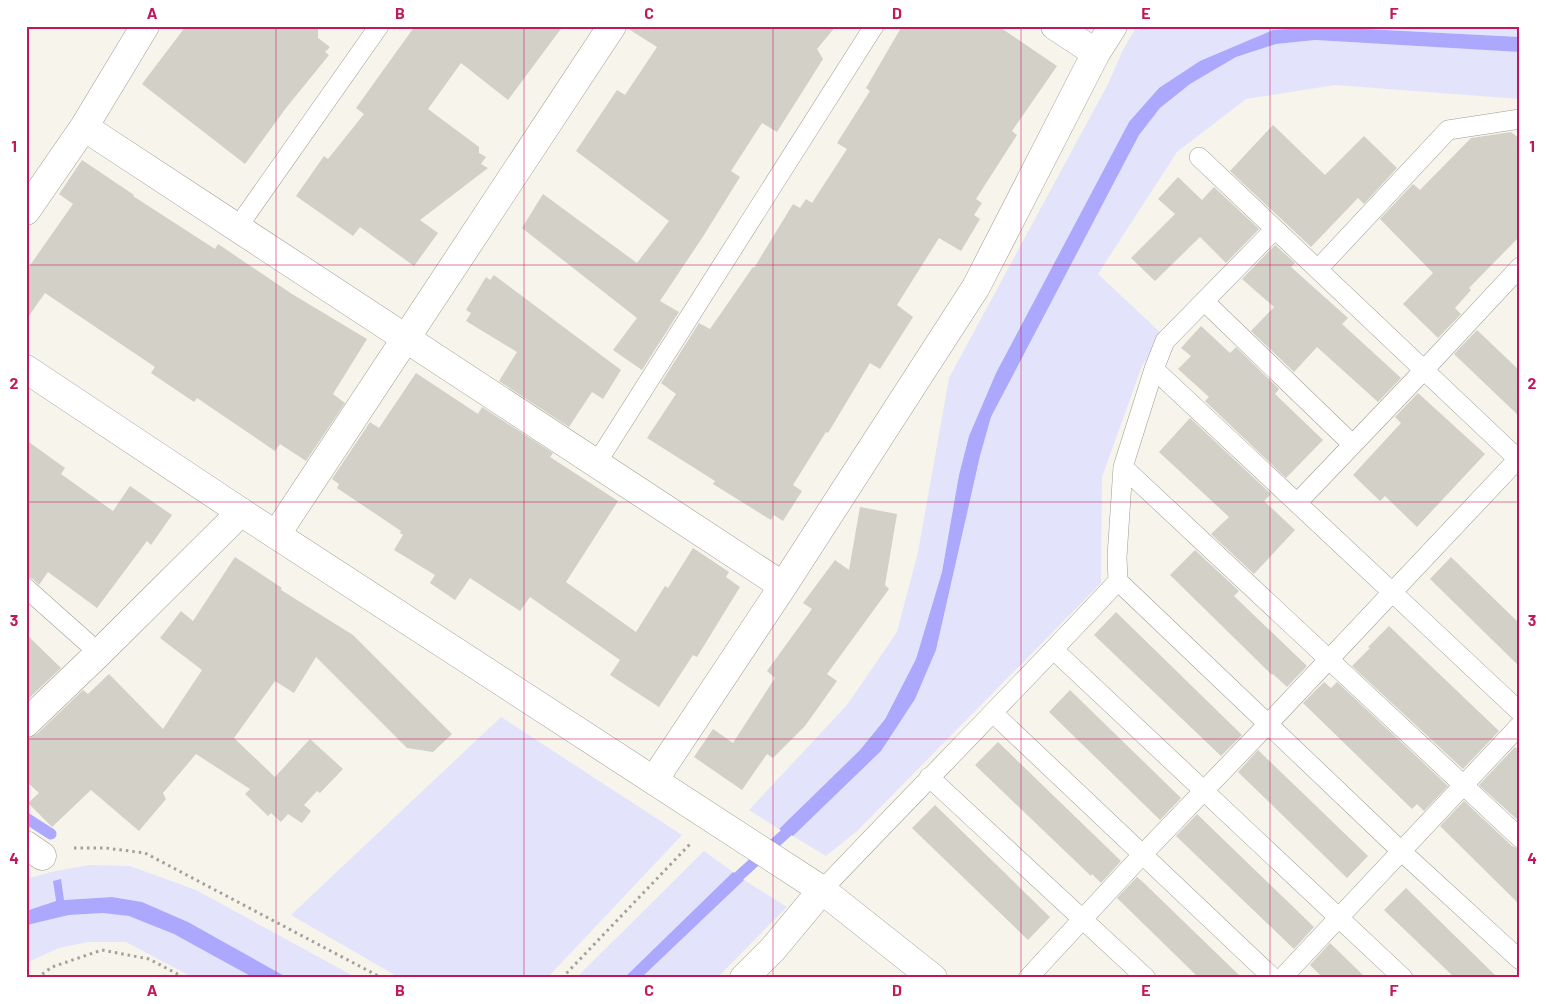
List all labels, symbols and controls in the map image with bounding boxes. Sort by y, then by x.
text: A [147,3,158,22]
text: B [395,3,405,22]
text: C [644,3,654,22]
text: D [892,3,902,22]
text: E [1141,3,1151,22]
text: F [1390,3,1399,22]
text: 1 [11,136,17,155]
text: 1 [1529,136,1535,155]
text: 2 [10,373,19,392]
text: 2 [1528,373,1537,392]
text: 3 [10,610,18,629]
text: 3 [1528,610,1536,629]
text: 4 [9,848,19,867]
text: 4 [1527,848,1537,867]
text: A [147,980,158,999]
text: B [395,980,405,999]
text: C [644,980,654,999]
text: D [892,980,902,999]
text: E [1141,980,1151,999]
text: F [1390,980,1399,999]

